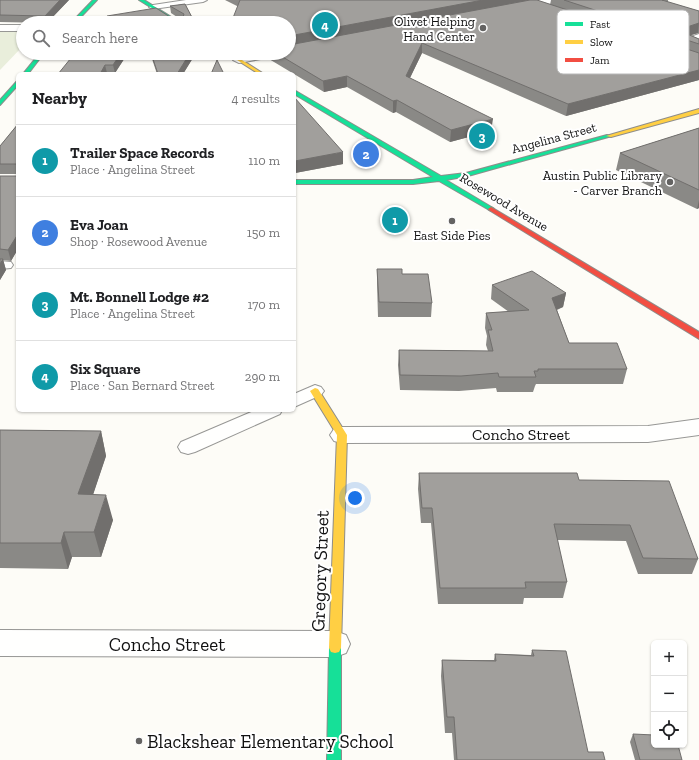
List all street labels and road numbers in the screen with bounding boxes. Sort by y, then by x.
street label: Angelina Street [510,119,598,157]
street label: Rosewood Avenue [457,170,551,234]
street label: Concho Street [472,425,570,444]
street label: Gregory Street [306,510,334,632]
street label: Concho Street [109,633,225,656]

